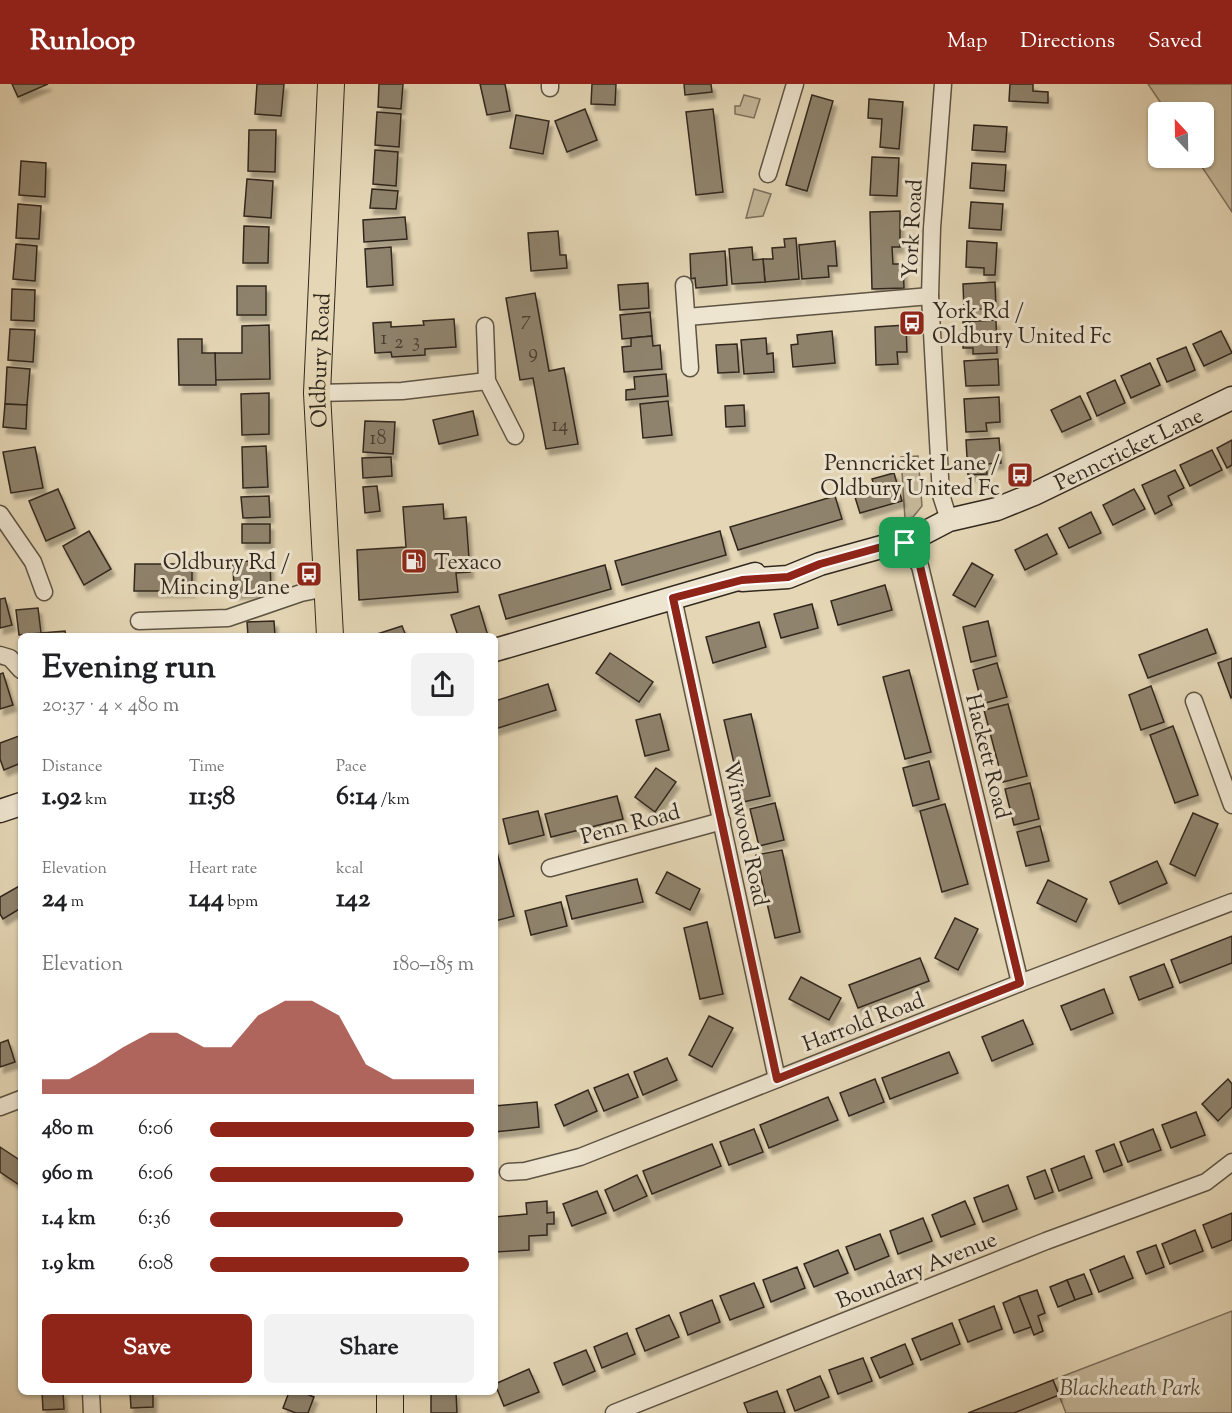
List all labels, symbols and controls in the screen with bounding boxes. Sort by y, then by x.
text: Runloop [30,22,135,62]
text: Map [947,27,987,57]
text: Directions [1020,27,1115,57]
text: Saved [1148,27,1202,57]
north arrow [1148,102,1214,168]
map controls [1148,102,1214,168]
street label: York Road [895,178,933,280]
street label: Oldbury Road [304,292,341,429]
place label: York Rd / Oldbury United Fc [932,297,1112,354]
house number: 7 [521,306,531,335]
bus stop icon: York Rd / Oldbury United Fc [897,308,927,338]
house number: 1 [381,325,388,354]
house number: 3 [412,328,420,357]
house number: 2 [394,329,404,358]
house number: 9 [528,339,538,368]
street label: Penncricket Lane [1050,401,1210,501]
house number: 14 [552,412,568,441]
house number: 18 [370,425,386,454]
place label: Penncricket Lane / Oldbury United Fc [820,449,1000,506]
bus stop icon: Penncricket Lane / Oldbury United Fc [1005,460,1035,490]
pin [879,517,930,568]
icon: arrive [888,526,921,559]
fuel station icon: Texaco [399,546,429,576]
place label: Oldbury Rd / Mincing Lane [160,548,290,605]
place label: Texaco [434,548,501,580]
bus stop icon: Oldbury Rd / Mincing Lane [294,559,324,589]
text: Evening run [42,645,216,693]
button: share [411,653,474,716]
street label: Hackett Road [955,691,1017,823]
text: 20:37 · 4 × 480 m [42,692,179,721]
text: Distance [42,756,102,779]
text: Time [189,756,225,779]
text: Pace [336,756,367,779]
street label: Winwood Road [713,758,775,909]
text: 1.92 [42,779,82,816]
text: 11:58 [189,779,235,816]
text: 6:14 [336,779,377,816]
text: km [82,789,107,812]
text: /km [377,789,410,812]
street label: Penn Road [577,797,684,855]
text: Elevation [42,858,107,881]
text: Heart rate [189,858,257,881]
text: kcal [336,858,364,881]
text: 24 [42,881,67,918]
text: 144 [189,881,224,918]
text: 142 [336,881,370,918]
text: m [67,891,84,914]
text: bpm [224,891,258,914]
text: Elevation [42,951,123,980]
text: 180–185 m [392,951,474,980]
street label: Harrold Road [799,986,930,1062]
text: 480 m [42,1115,93,1144]
text: 6:06 [138,1115,173,1144]
text: 960 m [42,1160,93,1189]
text: 6:06 [138,1160,173,1189]
text: 1.4 km [42,1205,96,1234]
text: 6:36 [138,1205,171,1234]
street label: Boundary Avenue [832,1225,1002,1319]
text: 1.9 km [42,1250,95,1279]
text: 6:08 [138,1250,173,1279]
button: Save [42,1314,252,1383]
button: Share [264,1314,474,1383]
park label: Blackheath Park [1059,1374,1201,1406]

